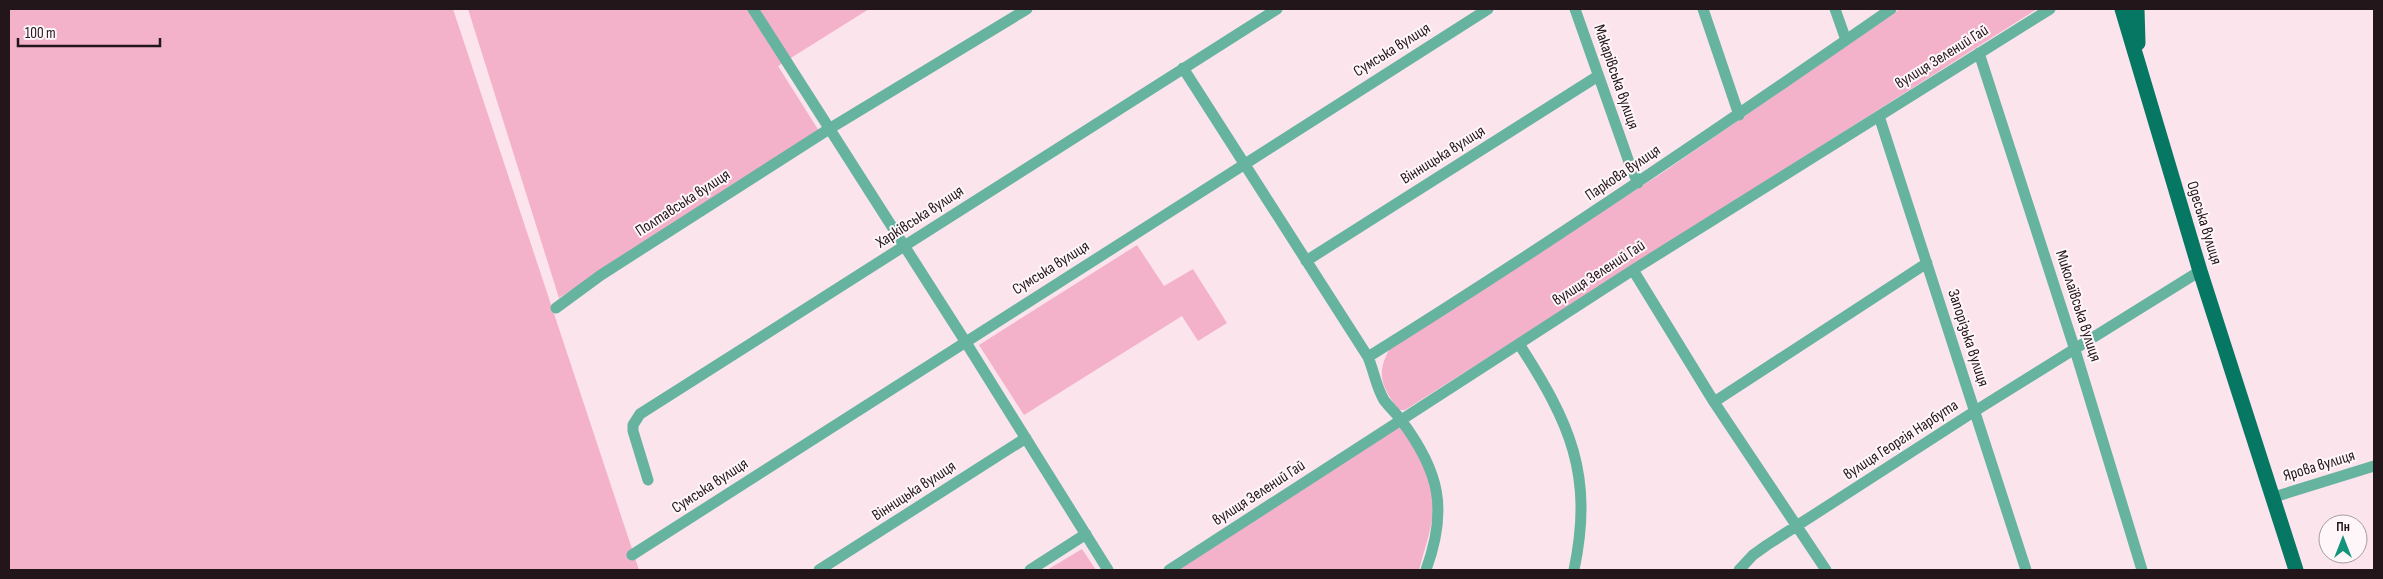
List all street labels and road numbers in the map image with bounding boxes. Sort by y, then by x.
street label: Сумська вулиця [1350,19,1434,81]
street label: вулиця Зелений Гай [1892,21,1992,93]
street label: Макарівська вулиця [1589,22,1643,132]
street label: Вінницька вулиця [1397,122,1489,188]
street label: Паркова вулиця [1582,141,1664,205]
street label: Полтавська вулиця [632,165,734,241]
street label: Одеська вулиця [2182,179,2226,267]
street label: Харківська вулиця [872,182,967,253]
street label: вулиця Зелений Гай [1549,236,1649,310]
street label: Сумська вулиця [1009,237,1093,299]
street label: Миколаївська вулиця [2051,248,2105,364]
street label: Запорізька вулиця [1943,287,1993,389]
street label: вулиця Георгія Нарбута [1840,396,1962,484]
street label: Ярова вулиця [2281,446,2357,486]
street label: Сумська вулиця [668,454,752,518]
street label: вулиця Зелений Гай [1209,456,1309,530]
street label: Вінницька вулиця [869,457,959,525]

